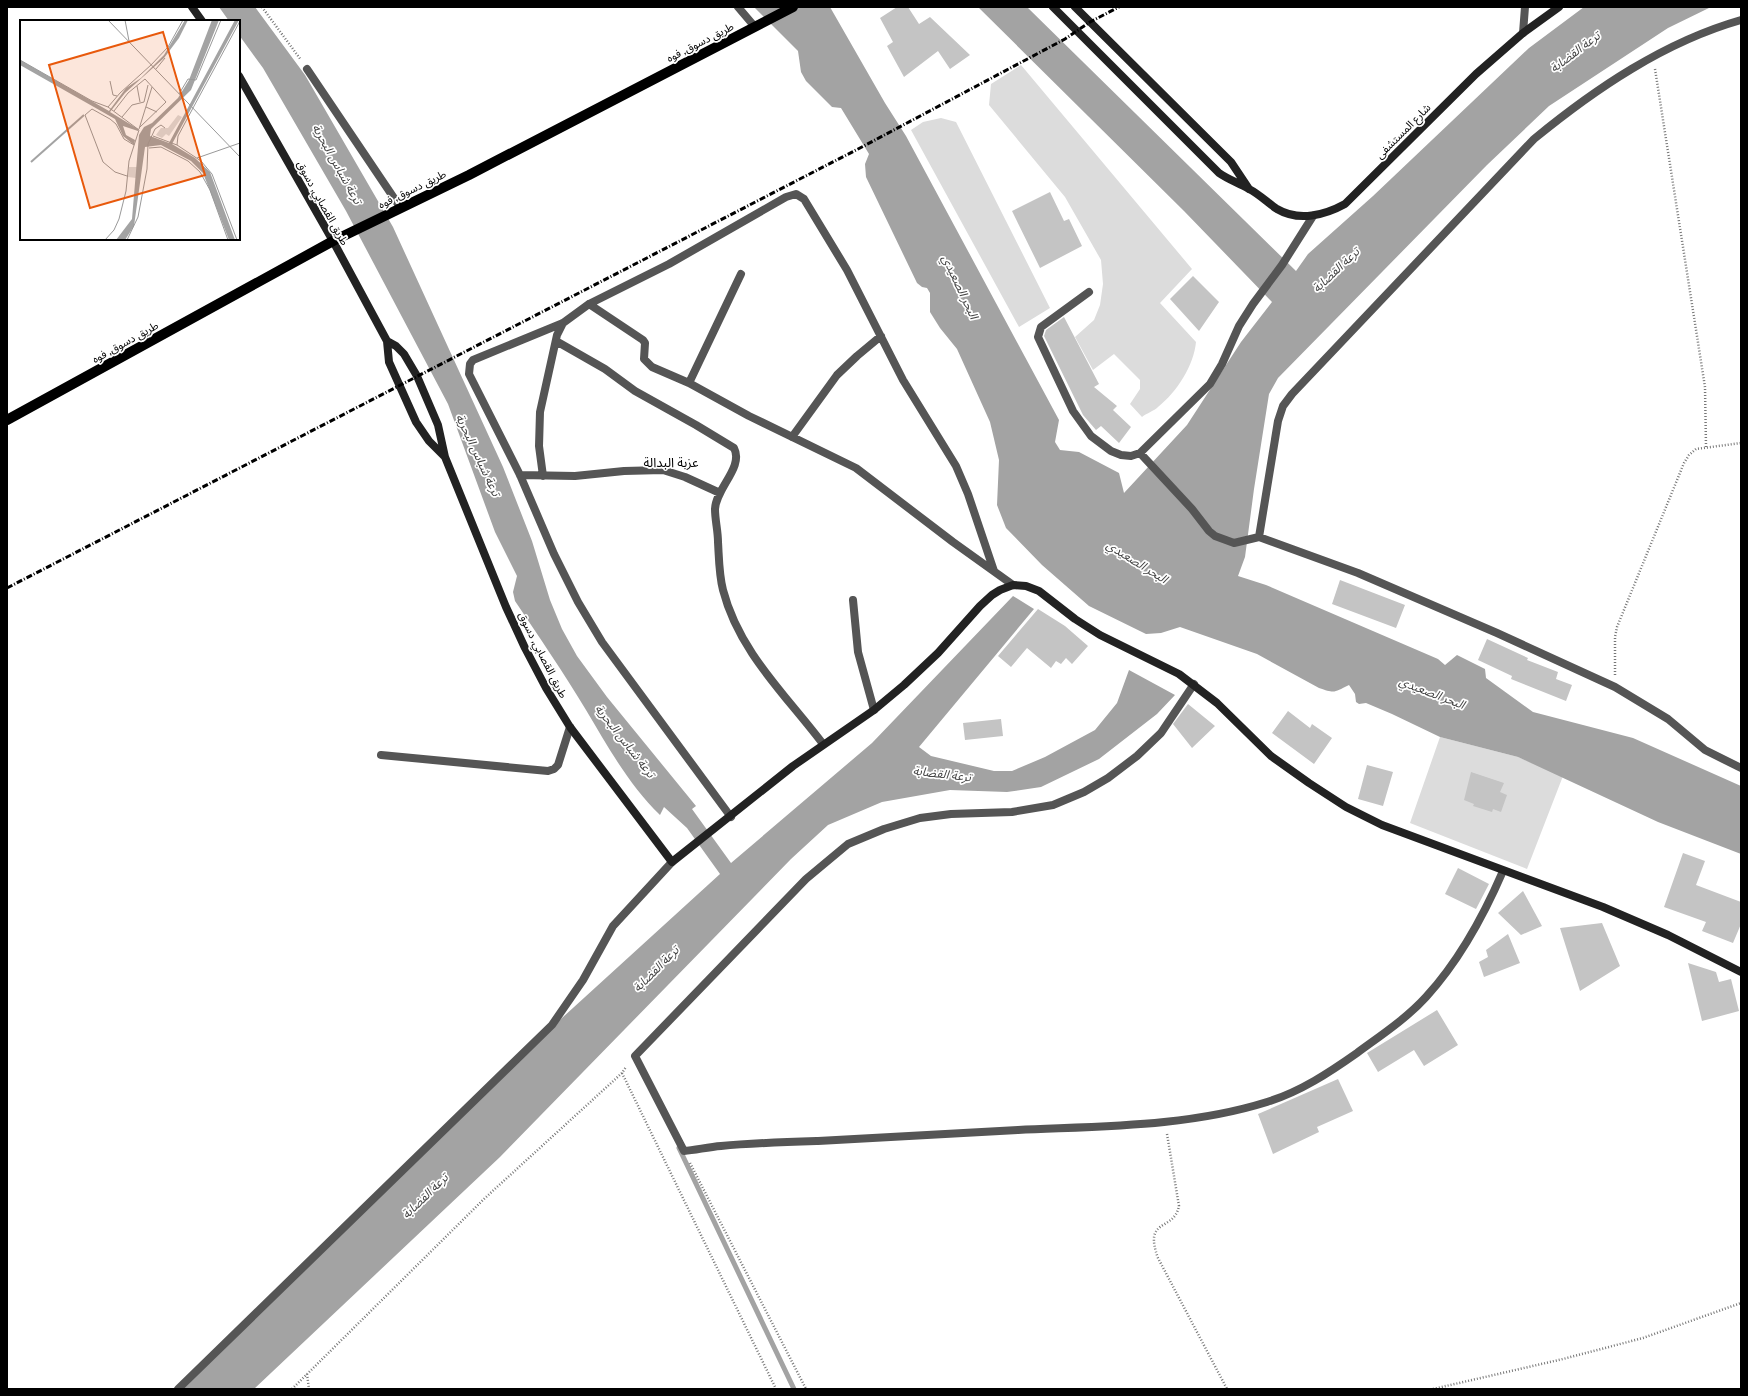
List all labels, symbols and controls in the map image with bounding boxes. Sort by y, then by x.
inset map [20,20,240,240]
street label: طريق دسوق, فوه [664,20,736,65]
water label: ترعة القضابة [1547,27,1605,75]
street label: شارع المستشفى [1373,101,1434,162]
water label: ترعة شباس البحرية [309,122,366,208]
street label: طريق القصابي, دسوق [292,159,351,249]
street label: طريق دسوق, فوه [376,167,448,212]
water label: ترعة القضابة [1310,243,1364,295]
water label: البحر الصعيدي [937,253,981,323]
street label: طريق دسوق, فوه [90,319,161,366]
water label: ترعة شباس البحرية [453,412,504,500]
district label: عزبة البدالة [644,455,699,470]
water label: البحر الصعيدي [1103,538,1171,589]
street label: طريق القصابي, دسوق [513,610,570,702]
water label: البحر الصعيدي [1396,674,1468,715]
water label: ترعة شباس البحرية [592,702,659,782]
water label: ترعة القضابة [912,763,974,785]
water label: ترعة القضابة [630,942,683,995]
water label: ترعة القضابة [399,1169,453,1221]

